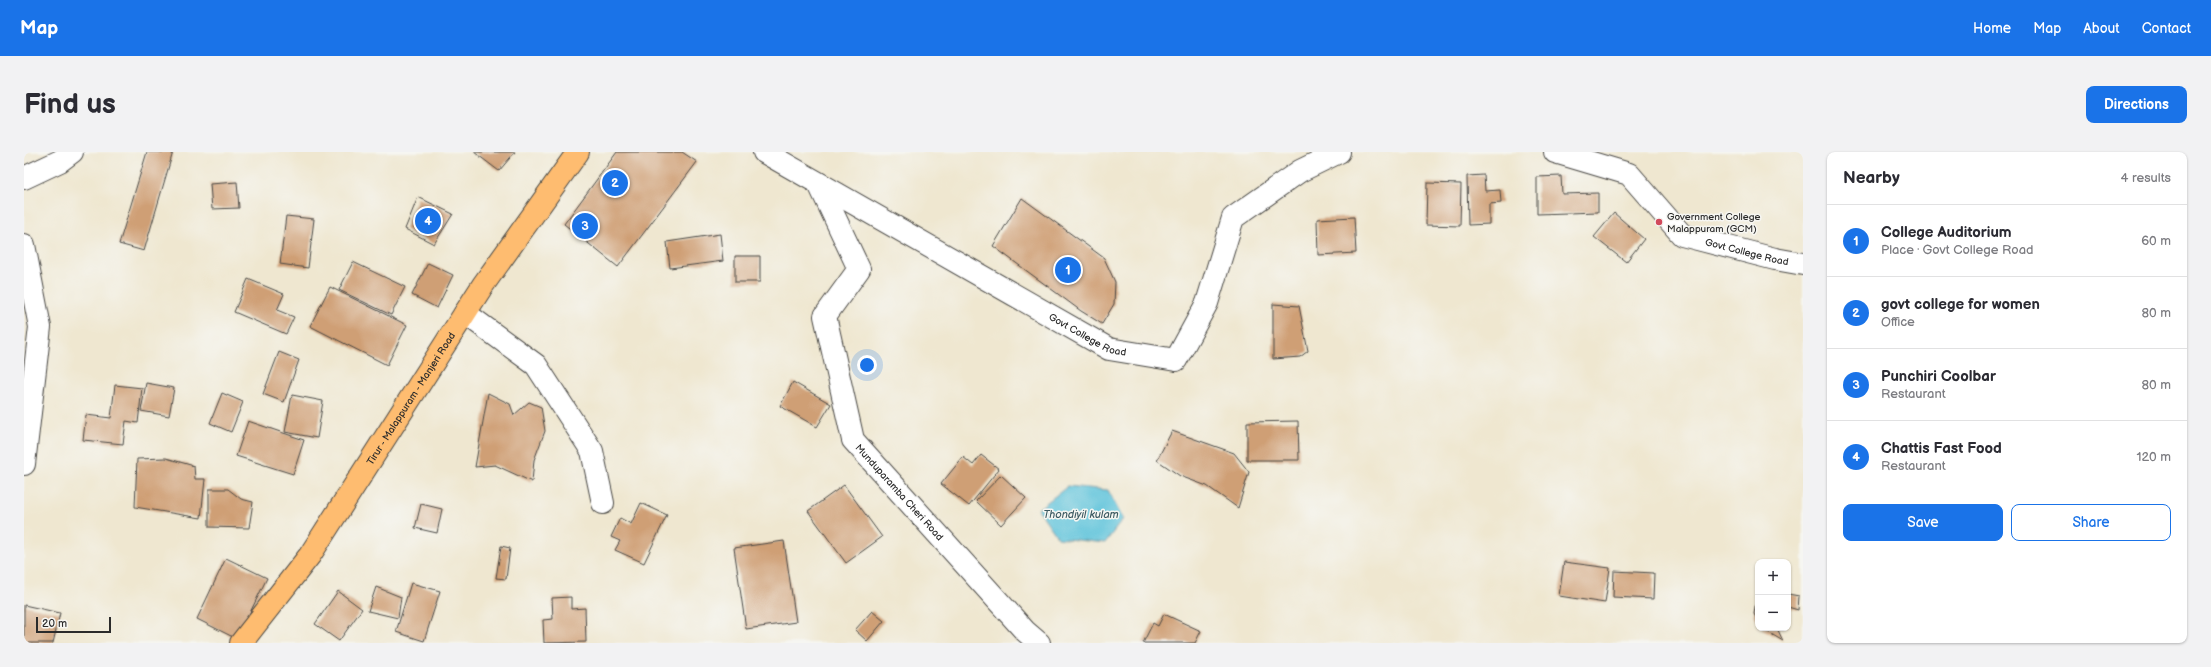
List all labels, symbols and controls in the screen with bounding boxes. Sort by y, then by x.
text: Map [20,17,58,40]
text: Home [1973,20,2011,37]
text: Map [2033,20,2061,37]
text: About [2083,20,2120,37]
text: Contact [2142,20,2191,37]
button: Directions [2086,86,2187,123]
text: Find us [24,88,116,121]
pin: 2 [602,168,628,198]
text: Nearby [1843,168,1900,188]
text: 4 results [2121,170,2171,186]
pin: 4 [415,206,441,236]
pin: 3 [572,211,598,241]
place label: Government College Malappuram (GCM) [1667,211,1760,235]
marker: Government College Malappuram (GCM) [1654,217,1664,227]
text: College Auditorium [1881,223,2012,242]
text: 1 [1853,233,1859,249]
text: 60 m [2141,233,2171,249]
street label: Govt College Road [1704,236,1790,268]
text: Place · Govt College Road [1881,242,2033,258]
pin: 1 [1055,255,1081,285]
text: govt college for women [1881,295,2040,314]
text: 2 [1852,305,1860,321]
text: 80 m [2142,305,2171,321]
street label: Govt College Road [1046,311,1127,359]
text: Office [1881,314,1915,330]
street label: Tirur - Malappuram - Manjeri Road [364,330,458,467]
your location [857,355,877,375]
text: Punchiri Coolbar [1881,367,1996,386]
text: 3 [1852,377,1860,393]
text: 80 m [2142,377,2171,393]
text: Restaurant [1881,386,1946,402]
text: Chattis Fast Food [1881,439,2002,458]
street label: Munduparamba Cheri Road [853,442,946,544]
text: 4 [1852,449,1860,465]
text: 120 m [2136,449,2171,465]
text: Restaurant [1881,458,1946,474]
button: Save [1843,504,2003,541]
button: Share [2011,504,2171,541]
water label: Thondiyil kulam [1043,508,1119,521]
map controls [1755,559,1791,631]
button: + [1755,559,1791,595]
button: − [1755,595,1791,631]
scale bar [36,615,111,634]
text: 20 m [42,617,67,630]

